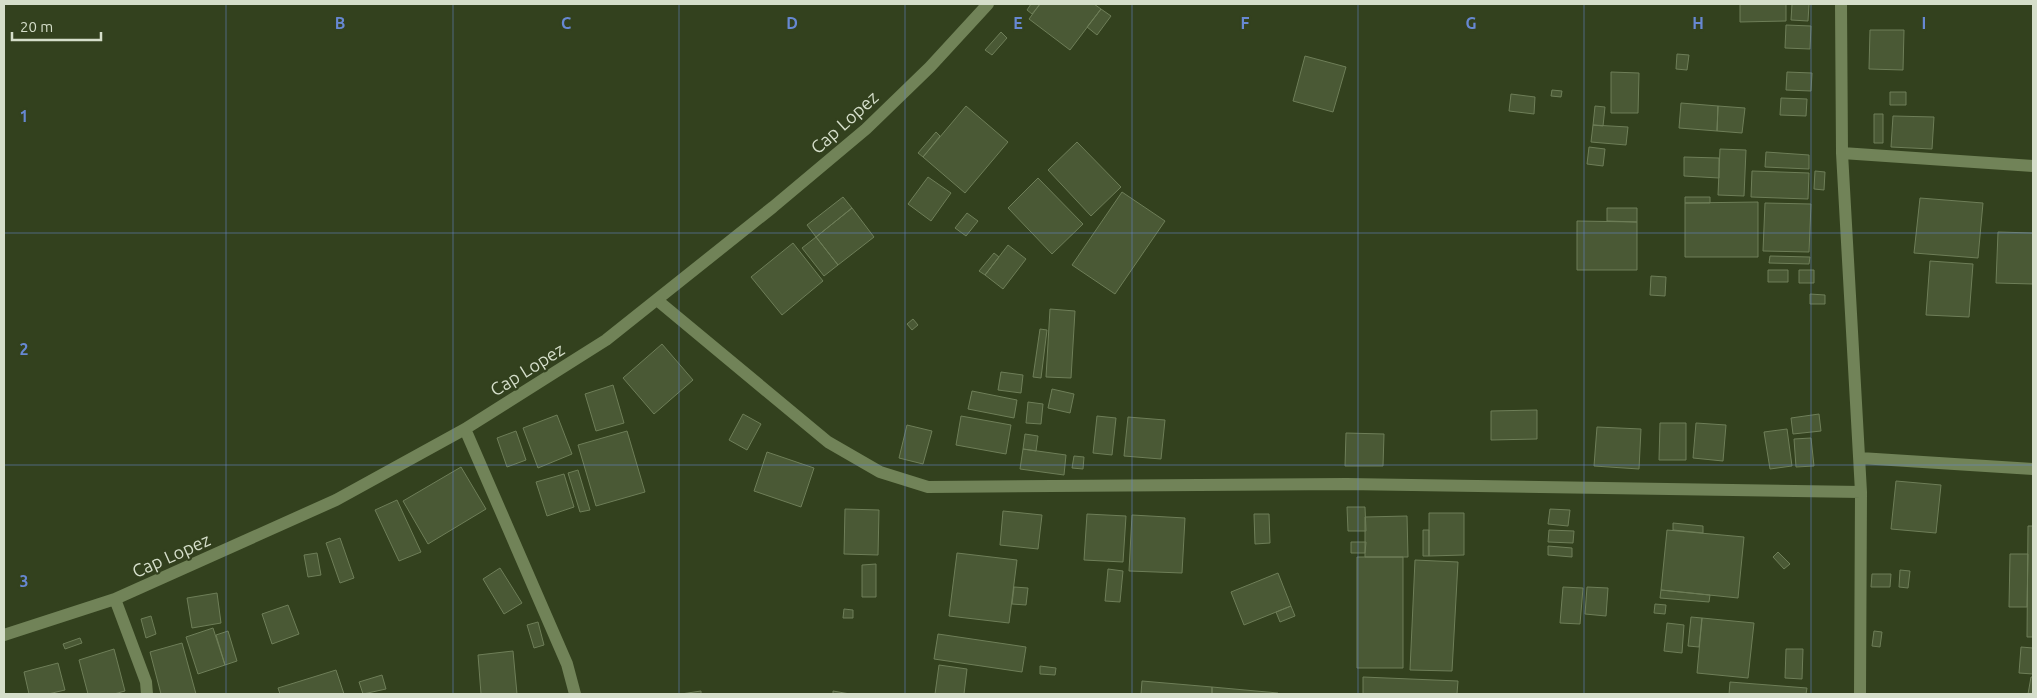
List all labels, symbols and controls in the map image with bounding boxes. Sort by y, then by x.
scale bar [12,10,101,42]
text: B [335,14,345,32]
text: C [561,14,571,32]
text: D [786,14,798,32]
text: E [1013,14,1023,32]
text: F [1241,14,1250,32]
text: G [1465,14,1477,32]
text: H [1692,14,1704,32]
text: I [1922,14,1926,32]
text: 20 m [20,18,53,35]
street label: Cap Lopez [806,87,882,157]
text: 1 [19,107,29,125]
street label: Cap Lopez [486,338,568,400]
text: 2 [19,340,29,358]
street label: Cap Lopez [129,529,213,581]
text: 3 [19,572,29,590]

